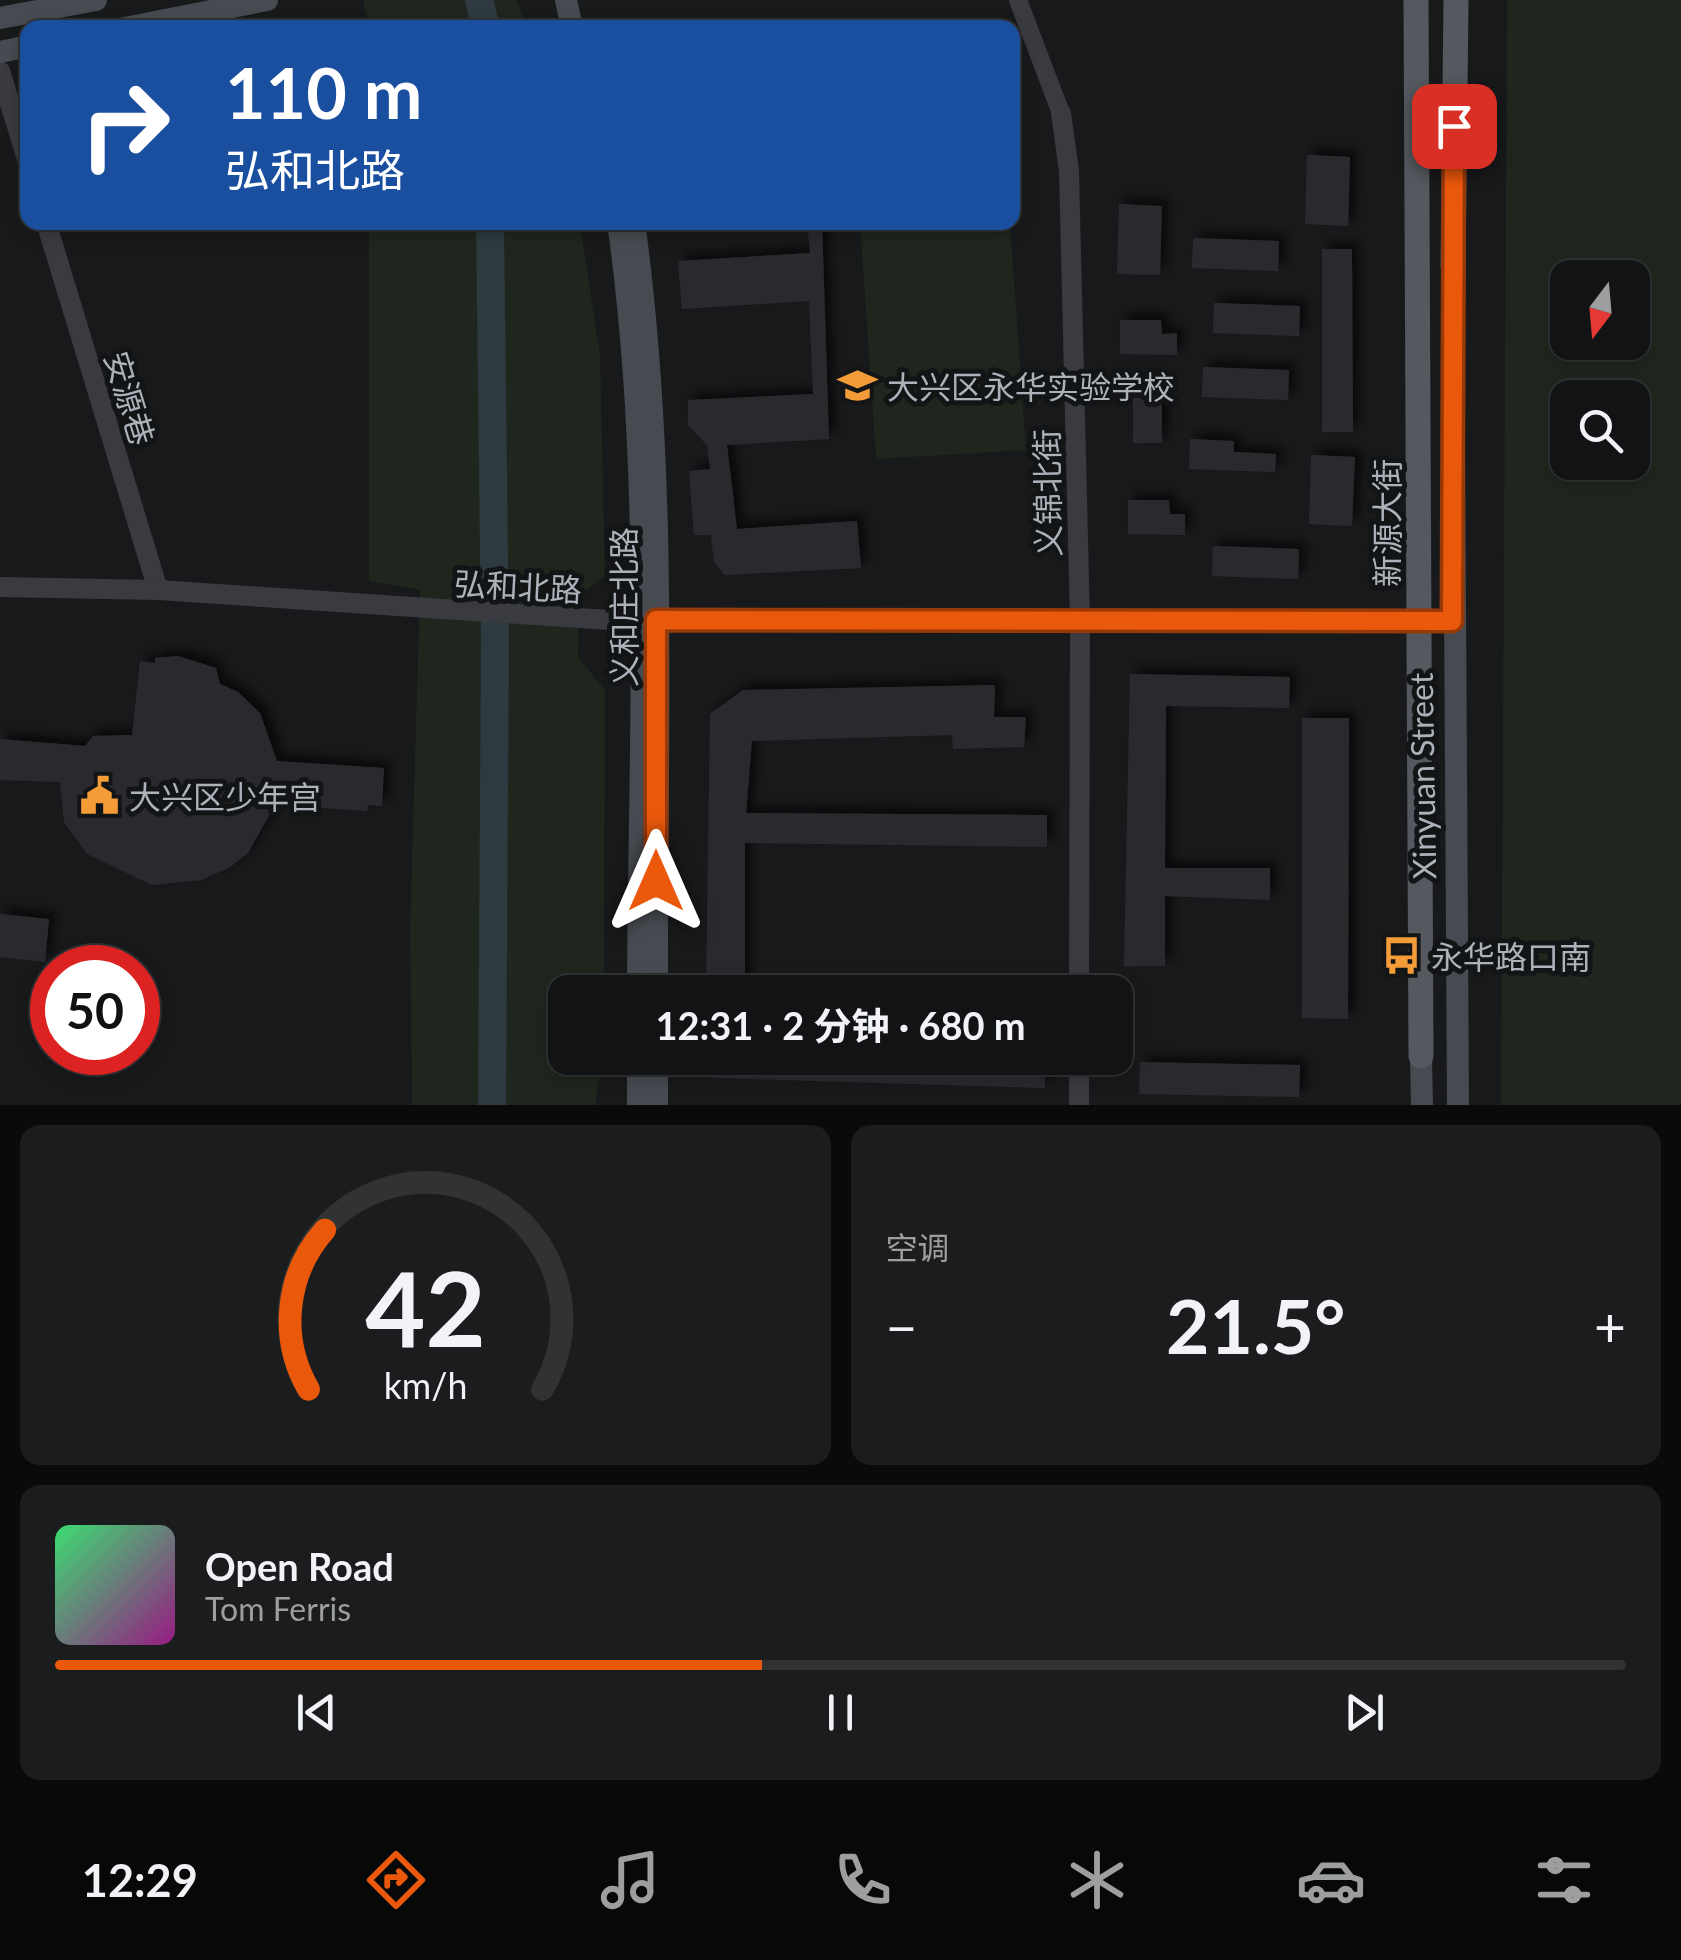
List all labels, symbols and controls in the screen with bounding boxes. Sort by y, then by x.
text: 110 m [225,50,422,134]
icon: right [60,60,190,190]
pin [1412,84,1497,169]
icon: arrive [1427,99,1482,154]
text: 弘和北路 [225,143,405,197]
north arrow [1550,260,1650,360]
map controls [1550,260,1650,480]
street label: 安源巷 [97,346,163,450]
school or university icon: 大兴区永华实验学校 [836,365,878,407]
place label: 大兴区永华实验学校 [887,367,1175,406]
button: search [1550,380,1650,480]
street label: 义锦北街 [1026,429,1068,557]
street label: 新源大街 [1367,459,1406,587]
street label: 义和庄北路 [604,527,643,687]
street label: 弘和北路 [453,563,583,609]
street label: Xinyuan Street [1401,672,1443,880]
public building icon: 大兴区少年宫 [78,775,120,817]
place label: 大兴区少年宫 [129,777,321,816]
position arrow [604,829,708,933]
bus stop icon: 永华路口南 [1380,935,1422,977]
place label: 永华路口南 [1431,937,1591,976]
speed limit sign: 50 [30,945,160,1075]
text: 12:31 · 2 分钟 · 680 m [655,1002,1026,1048]
text: 空调 [886,1228,950,1267]
text: 42 [365,1244,486,1369]
text: 21.5° [1166,1280,1345,1370]
text: − [886,1293,917,1359]
text: + [1594,1293,1626,1359]
text: km/h [383,1364,467,1407]
text: Open Road [205,1543,394,1589]
text: Tom Ferris [205,1589,351,1628]
icon: previous [289,1685,344,1740]
icon: pause [813,1685,868,1740]
icon: next [1337,1685,1392,1740]
icon: directions [361,1845,431,1915]
icon: music [595,1845,665,1915]
icon: phone [828,1845,898,1915]
icon: climate [1062,1845,1132,1915]
icon: car [1296,1845,1366,1915]
icon: filters [1529,1845,1599,1915]
text: 12:29 [82,1853,198,1907]

